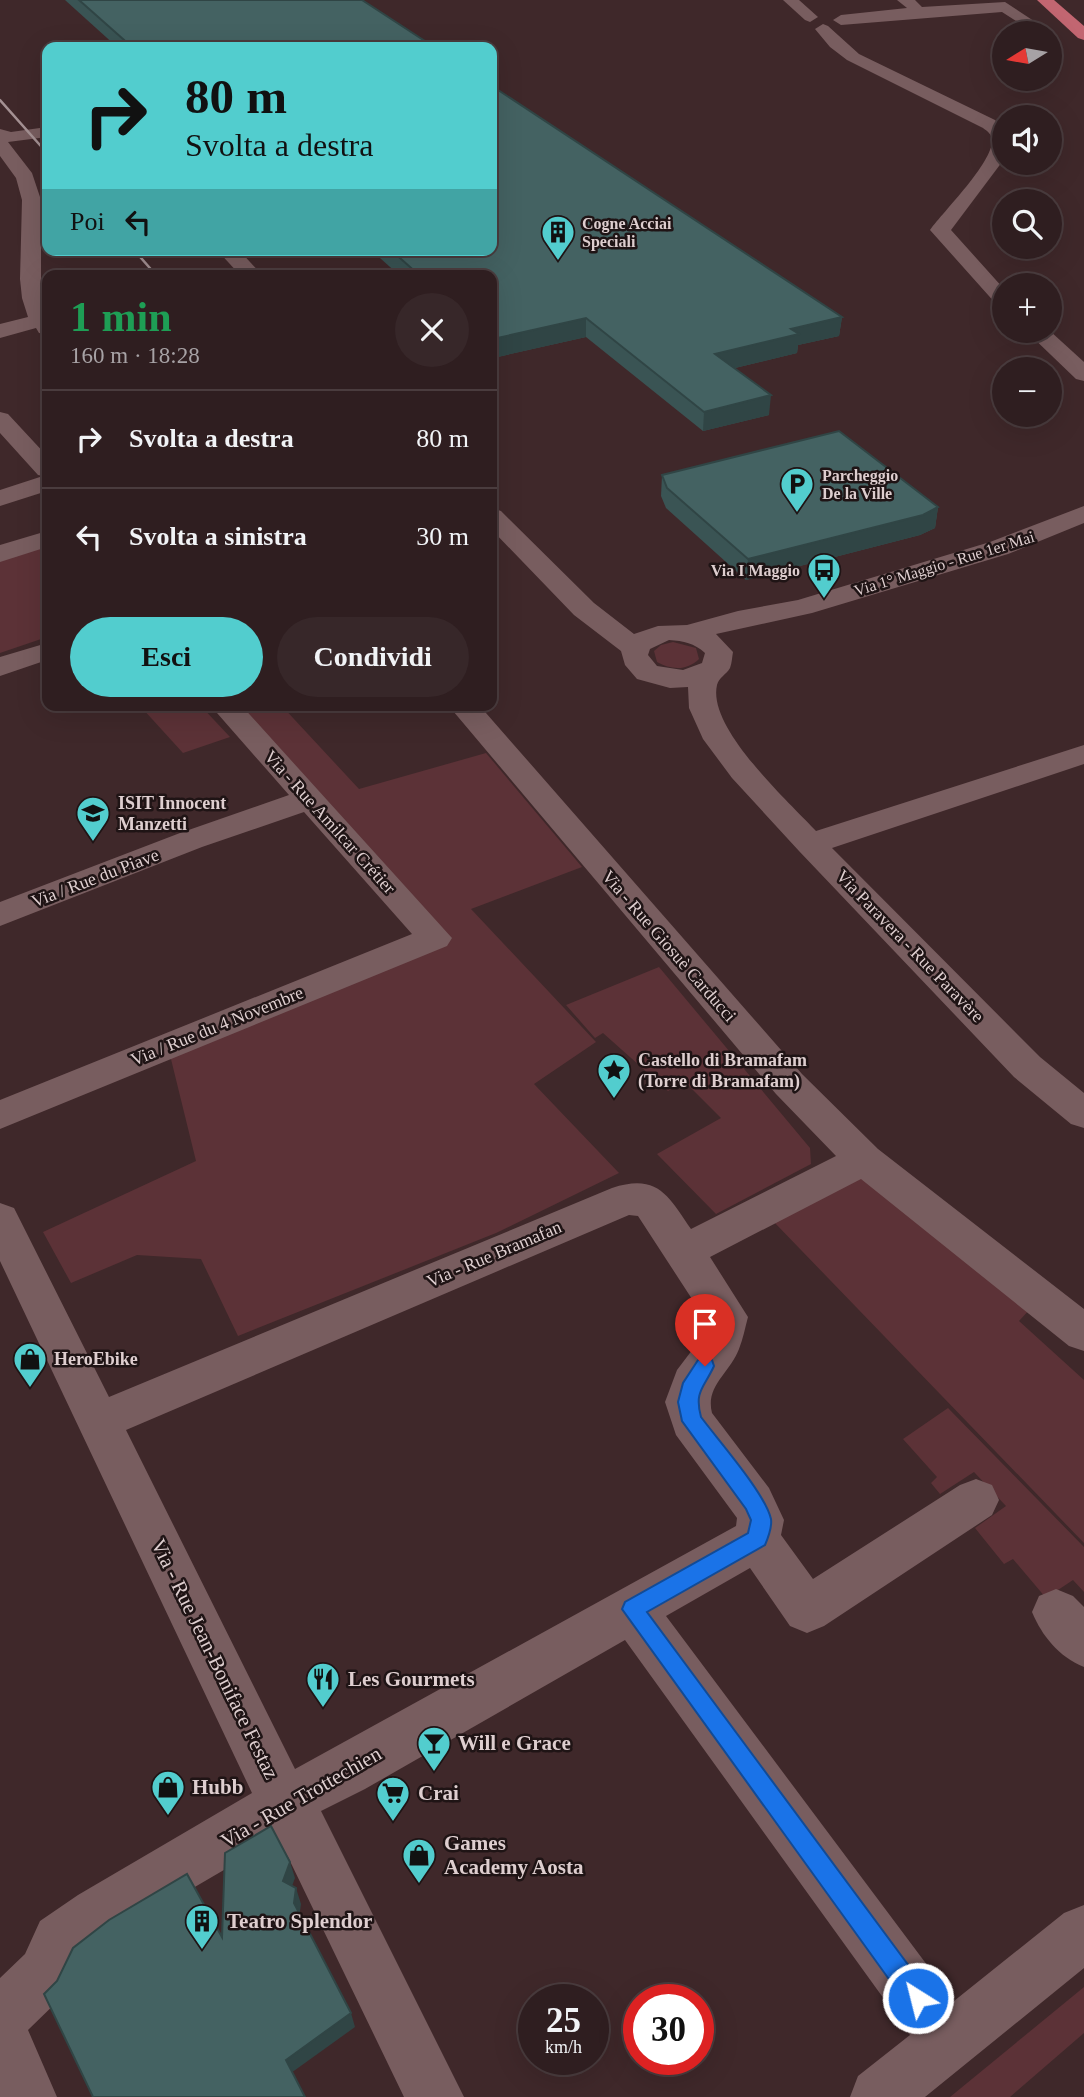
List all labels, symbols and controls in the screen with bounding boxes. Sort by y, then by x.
north arrow [992,21,1062,91]
map controls [992,21,1062,427]
text: 80 m [185,69,287,124]
icon: right [70,70,161,161]
button: sound [992,105,1062,175]
text: Svolta a destra [185,127,373,163]
button: search [992,189,1062,259]
icon: left [119,203,157,241]
text: Poi [70,207,105,236]
building icon: Cogne Acciai Speciali [539,213,577,262]
place label: Cogne Acciai Speciali [582,215,672,251]
button: + [992,273,1062,343]
button: close [395,293,469,367]
text: 1 min [70,294,172,340]
text: 160 m · 18:28 [70,343,200,368]
button: − [992,357,1062,427]
icon: right [70,420,108,458]
text: Svolta a destra [129,424,294,453]
text: 80 m [416,424,469,453]
parking icon: Parcheggio De la Ville [778,465,816,514]
place label: Parcheggio De la Ville [822,467,898,502]
icon: left [70,518,108,556]
text: Svolta a sinistra [129,522,307,551]
text: 30 m [416,522,469,551]
street label: Via 1° Maggio - Rue 1er Mai [852,528,1037,600]
bus stop icon: Via I Maggio [805,551,843,600]
place label: Via I Maggio [711,562,800,580]
button: Esci [70,617,263,697]
button: Condividi [277,617,469,697]
street label: Via - Rue Amilcar Crétier [260,746,400,898]
place label: ISIT Innocent Manzetti [118,793,226,834]
school or university icon: ISIT Innocent Manzetti [74,794,112,843]
street label: Via / Rue du Piave [28,844,162,912]
street label: Via - Rue Giosuè Carducci [598,866,740,1026]
street label: Via Paravera - Rue Paravère [832,866,988,1026]
street label: Via / Rue du 4 Novembre [128,982,306,1070]
place label: Castello di Bramafam (Torre di Bramafam) [638,1050,807,1092]
place icon: Castello di Bramafam (Torre di Bramafam) [595,1051,633,1100]
street label: Via - Rue Bramafan [424,1217,564,1291]
pin [675,1294,735,1366]
icon: arrive [686,1305,724,1343]
shop icon: HeroEbike [11,1340,49,1389]
place label: HeroEbike [54,1349,138,1369]
street label: Via - Rue Jean-Boniface Festaz [146,1535,284,1783]
restaurant icon: Les Gourmets [304,1660,342,1709]
place label: Les Gourmets [348,1667,475,1691]
bar icon: Will e Grace [415,1724,453,1773]
place label: Will e Grace [458,1731,571,1755]
street label: Via - Rue Trottechien [216,1741,386,1853]
shop icon: Hubb [149,1768,187,1817]
supermarket icon: Crai [374,1774,412,1823]
place label: Hubb [192,1775,243,1799]
place label: Crai [418,1781,459,1805]
place label: Games Academy Aosta [444,1831,584,1879]
shop icon: Games Academy Aosta [400,1836,438,1885]
building icon: Teatro Splendor [183,1902,221,1951]
place label: Teatro Splendor [227,1909,372,1933]
position arrow [881,1961,955,2035]
speed limit sign: 30 [623,1984,714,2075]
text: 25 [546,2001,581,2040]
text: km/h [545,2037,582,2057]

